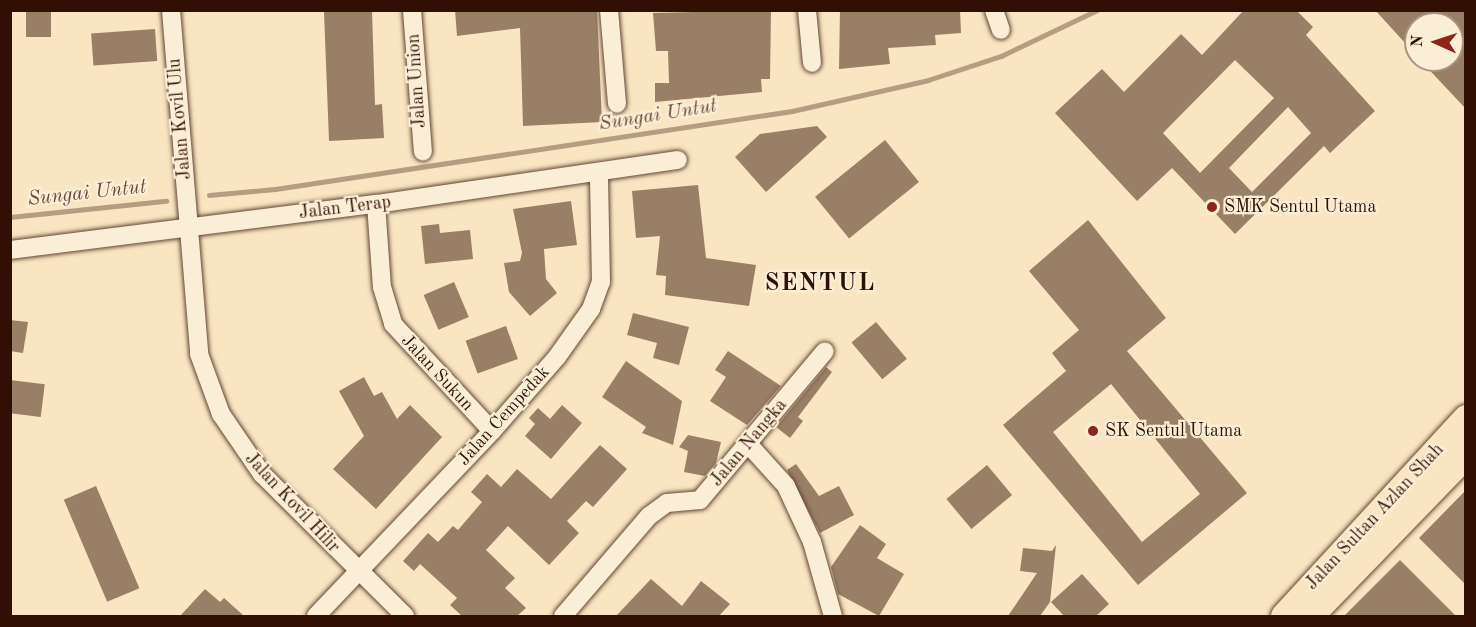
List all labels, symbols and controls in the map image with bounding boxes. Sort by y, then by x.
north arrow [1404,12,1464,72]
street label: Jalan Union [403,33,431,129]
text: N [1410,35,1426,48]
street label: Jalan Kovil Ulu [164,57,196,181]
water label: Sungai Untut [597,95,719,137]
water label: Sungai Untut [26,176,148,212]
street label: Jalan Terap [298,192,392,224]
place label: SMK Sentul Utama [1224,196,1376,218]
marker: SMK Sentul Utama [1205,200,1219,214]
district label: SENTUL [764,271,876,299]
street label: Jalan Sukun [396,330,478,416]
street label: Jalan Cempedak [453,362,555,470]
street label: Jalan Nangka [706,395,792,491]
place label: SK Sentul Utama [1105,420,1242,442]
marker: SK Sentul Utama [1086,424,1100,438]
street label: Jalan Sultan Azlan Shah [1301,439,1449,595]
street label: Jalan Kovil Hilir [240,448,344,558]

